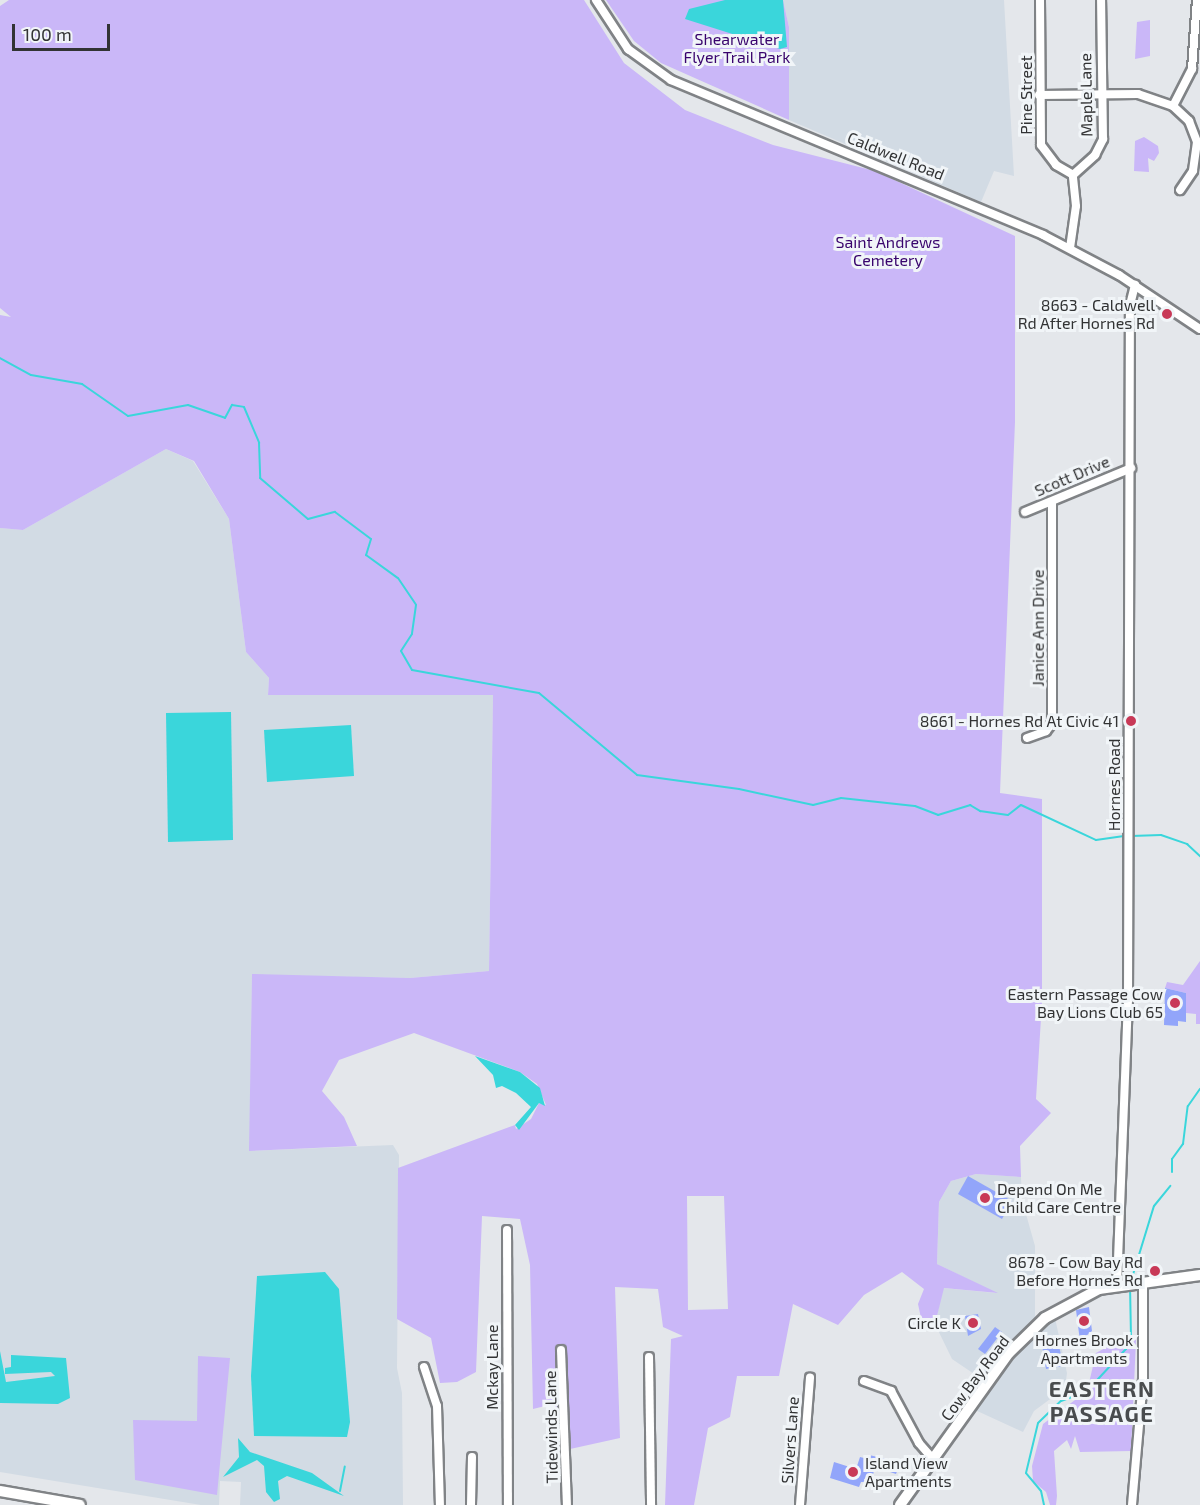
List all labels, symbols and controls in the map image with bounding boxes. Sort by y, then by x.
scale bar [15,12,112,50]
text: 100 m [23,23,72,45]
park label: Shearwater Flyer Trail Park [683,29,791,67]
street label: Maple Lane [1076,53,1096,137]
street label: Pine Street [1016,55,1036,135]
street label: Caldwell Road [844,128,948,184]
park label: Saint Andrews Cemetery [835,232,941,270]
place label: 8663 - Caldwell Rd After Hornes Rd [1017,295,1155,333]
marker: 8663 - Caldwell Rd After Hornes Rd [1160,307,1174,321]
street label: Scott Drive [1032,452,1112,500]
street label: Janice Ann Drive [1028,569,1048,687]
place label: 8661 - Hornes Rd At Civic 41 [919,711,1119,731]
marker: 8661 - Hornes Rd At Civic 41 [1124,714,1138,728]
street label: Hornes Road [1104,739,1124,831]
place label: Eastern Passage Cow Bay Lions Club 65 [1008,984,1163,1022]
marker: Eastern Passage Cow Bay Lions Club 65 [1168,996,1182,1010]
place label: Depend On Me Child Care Centre [997,1179,1121,1217]
marker: Depend On Me Child Care Centre [978,1191,992,1205]
place label: 8678 - Cow Bay Rd Before Hornes Rd [1007,1252,1143,1290]
marker: 8678 - Cow Bay Rd Before Hornes Rd [1148,1264,1162,1278]
place label: Circle K [908,1313,961,1333]
marker: Hornes Brook Apartments [1077,1314,1091,1328]
marker: Circle K [966,1316,980,1330]
street label: Mckay Lane [482,1324,502,1410]
place label: Hornes Brook Apartments [1035,1330,1133,1368]
street label: Cow Bay Road [936,1331,1014,1425]
street label: Tidewinds Lane [540,1370,562,1484]
district label: EASTERN PASSAGE [1049,1375,1155,1426]
street label: Silvers Lane [777,1396,803,1484]
place label: Island View Apartments [865,1453,952,1491]
marker: Island View Apartments [846,1465,860,1479]

